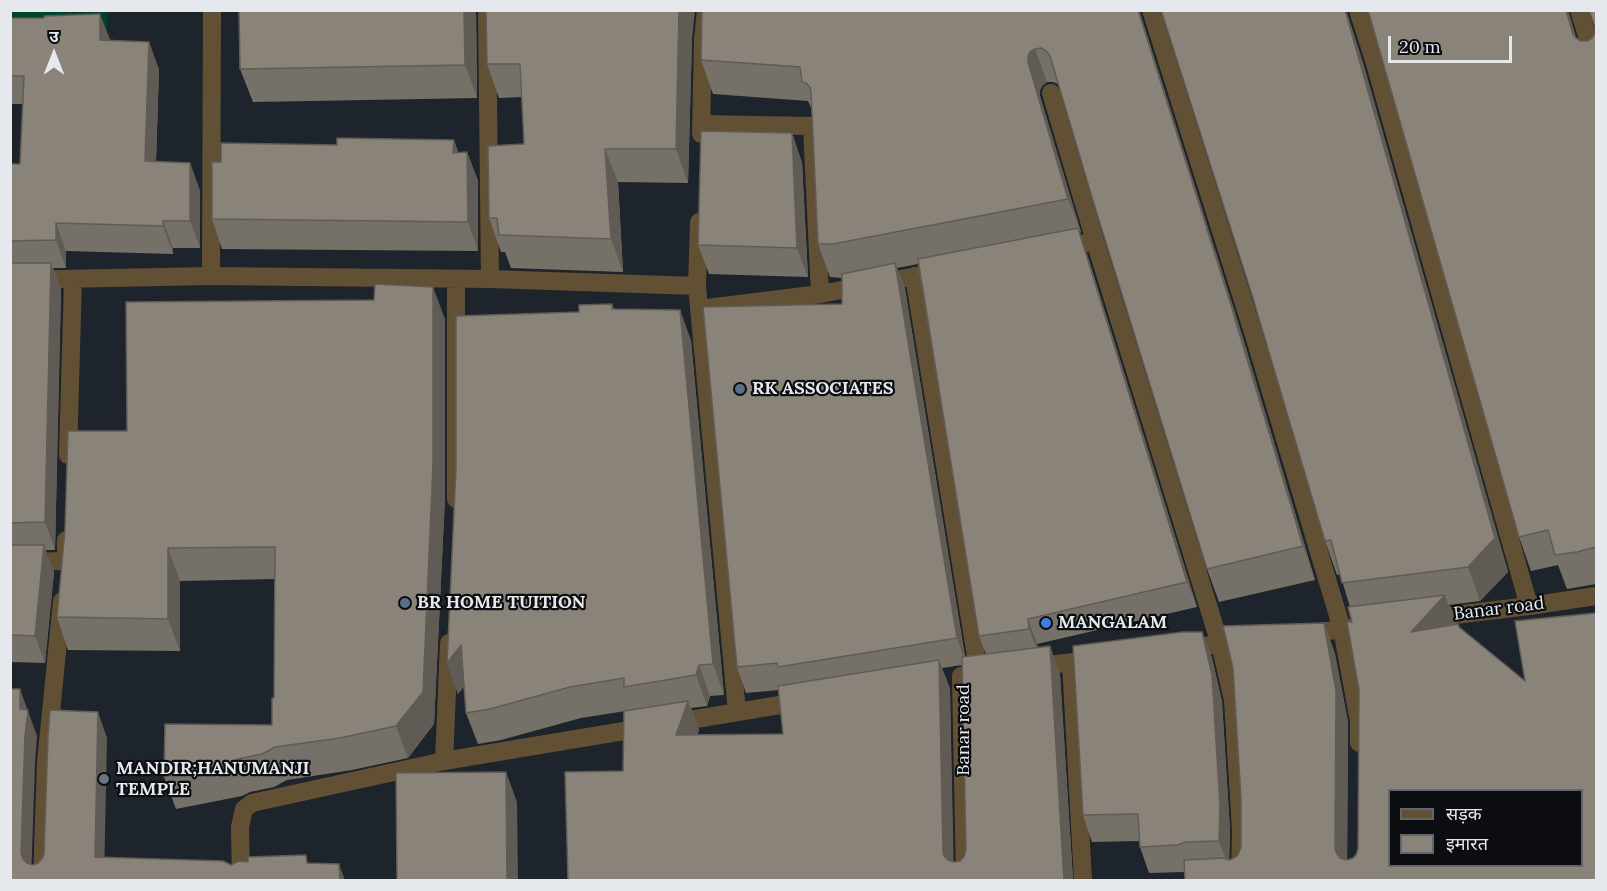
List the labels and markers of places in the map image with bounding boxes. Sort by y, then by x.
place label: RK ASSOCIATES [752,378,893,400]
marker: RK ASSOCIATES [733,382,747,396]
place label: BR HOME TUITION [417,592,586,614]
marker: BR HOME TUITION [398,596,412,610]
place label: MANGALAM [1058,612,1167,634]
marker: MANGALAM [1039,616,1053,630]
place label: MANDIR;HANUMANJI TEMPLE [116,758,310,800]
marker: MANDIR;HANUMANJI TEMPLE [97,772,111,786]

